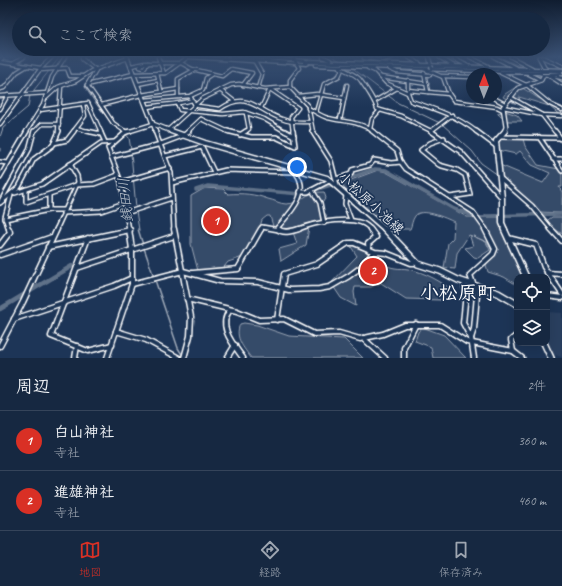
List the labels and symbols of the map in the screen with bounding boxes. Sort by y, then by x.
north arrow [466,68,502,104]
your location [287,157,307,177]
street label: 小松原小池線 [334,168,408,238]
water label: 銭田川 [114,177,138,223]
pin: 1 [203,206,229,236]
pin: 2 [360,256,386,286]
district label: 小松原町 [420,281,496,305]

